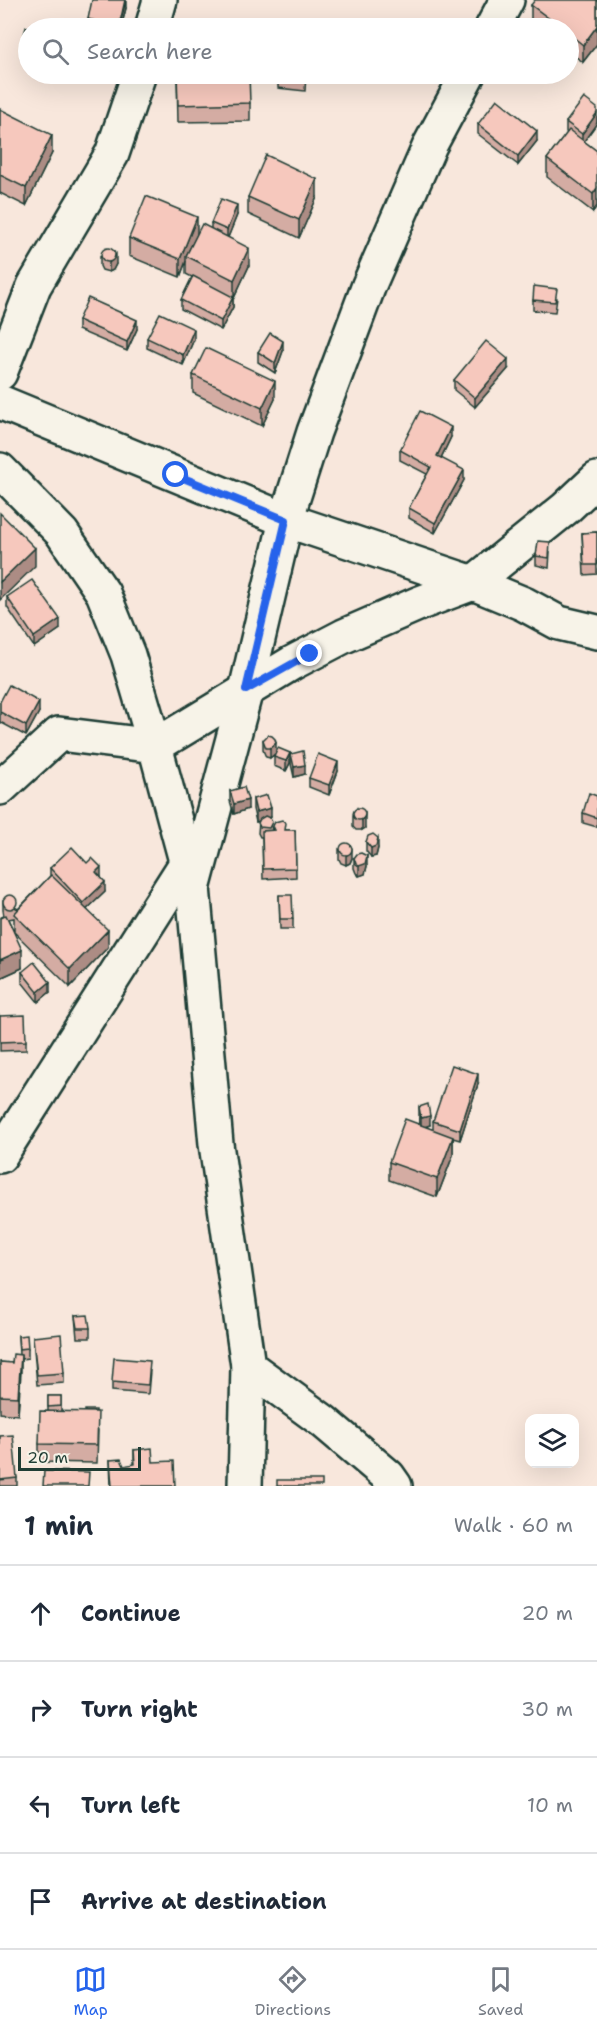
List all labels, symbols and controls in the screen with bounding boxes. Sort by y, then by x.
search box [18,18,579,84]
icon: search [39,35,72,68]
text: Search here [87,37,213,66]
route start [162,461,188,487]
route end [296,640,322,666]
map controls [525,1414,579,1468]
button: layers [525,1414,579,1468]
scale bar [18,1444,141,1472]
text: 20 m [27,1447,68,1468]
text: 1 min [24,1508,93,1543]
text: Walk · 60 m [454,1512,573,1538]
icon: ahead [24,1597,57,1630]
text: Continue [81,1599,181,1628]
text: 20 m [522,1600,573,1626]
icon: right [24,1693,57,1726]
text: Turn right [81,1695,198,1724]
text: 30 m [521,1696,573,1722]
icon: left [24,1789,57,1822]
text: Turn left [81,1791,180,1820]
text: 10 m [527,1792,573,1818]
icon: arrive [24,1885,57,1918]
text: Arrive at destination [81,1887,327,1916]
tab: Map [74,1963,108,2020]
tab: Directions [255,1963,331,2020]
tab: Saved [478,1963,524,2020]

